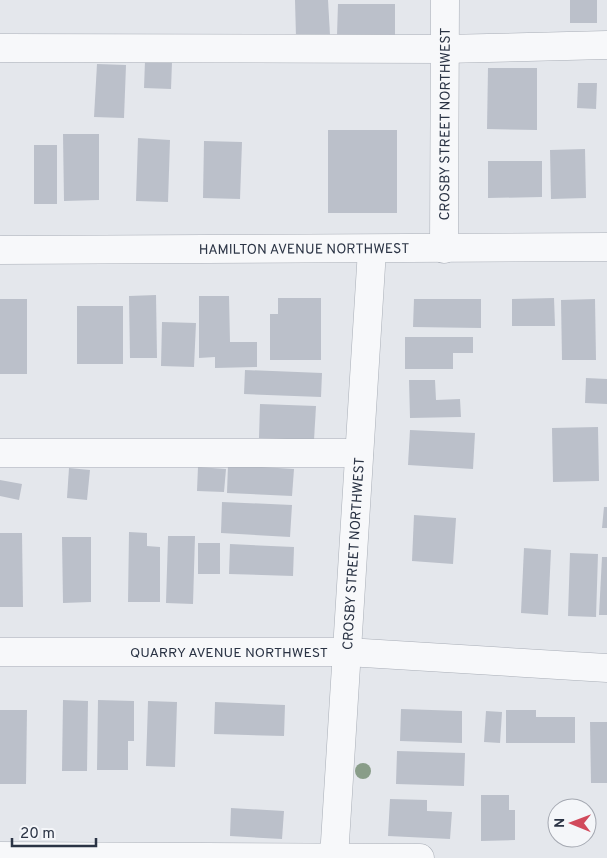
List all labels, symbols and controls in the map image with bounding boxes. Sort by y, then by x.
street label: CROSBY STREET NORTHWEST [437,27,455,221]
street label: HAMILTON AVENUE NORTHWEST [199,241,409,259]
street label: CROSBY STREET NORTHWEST [340,457,369,651]
street label: QUARRY AVENUE NORTHWEST [130,645,328,662]
north arrow [547,798,597,848]
scale bar [12,816,96,848]
text: N [552,818,569,828]
text: 20 m [20,825,55,844]

